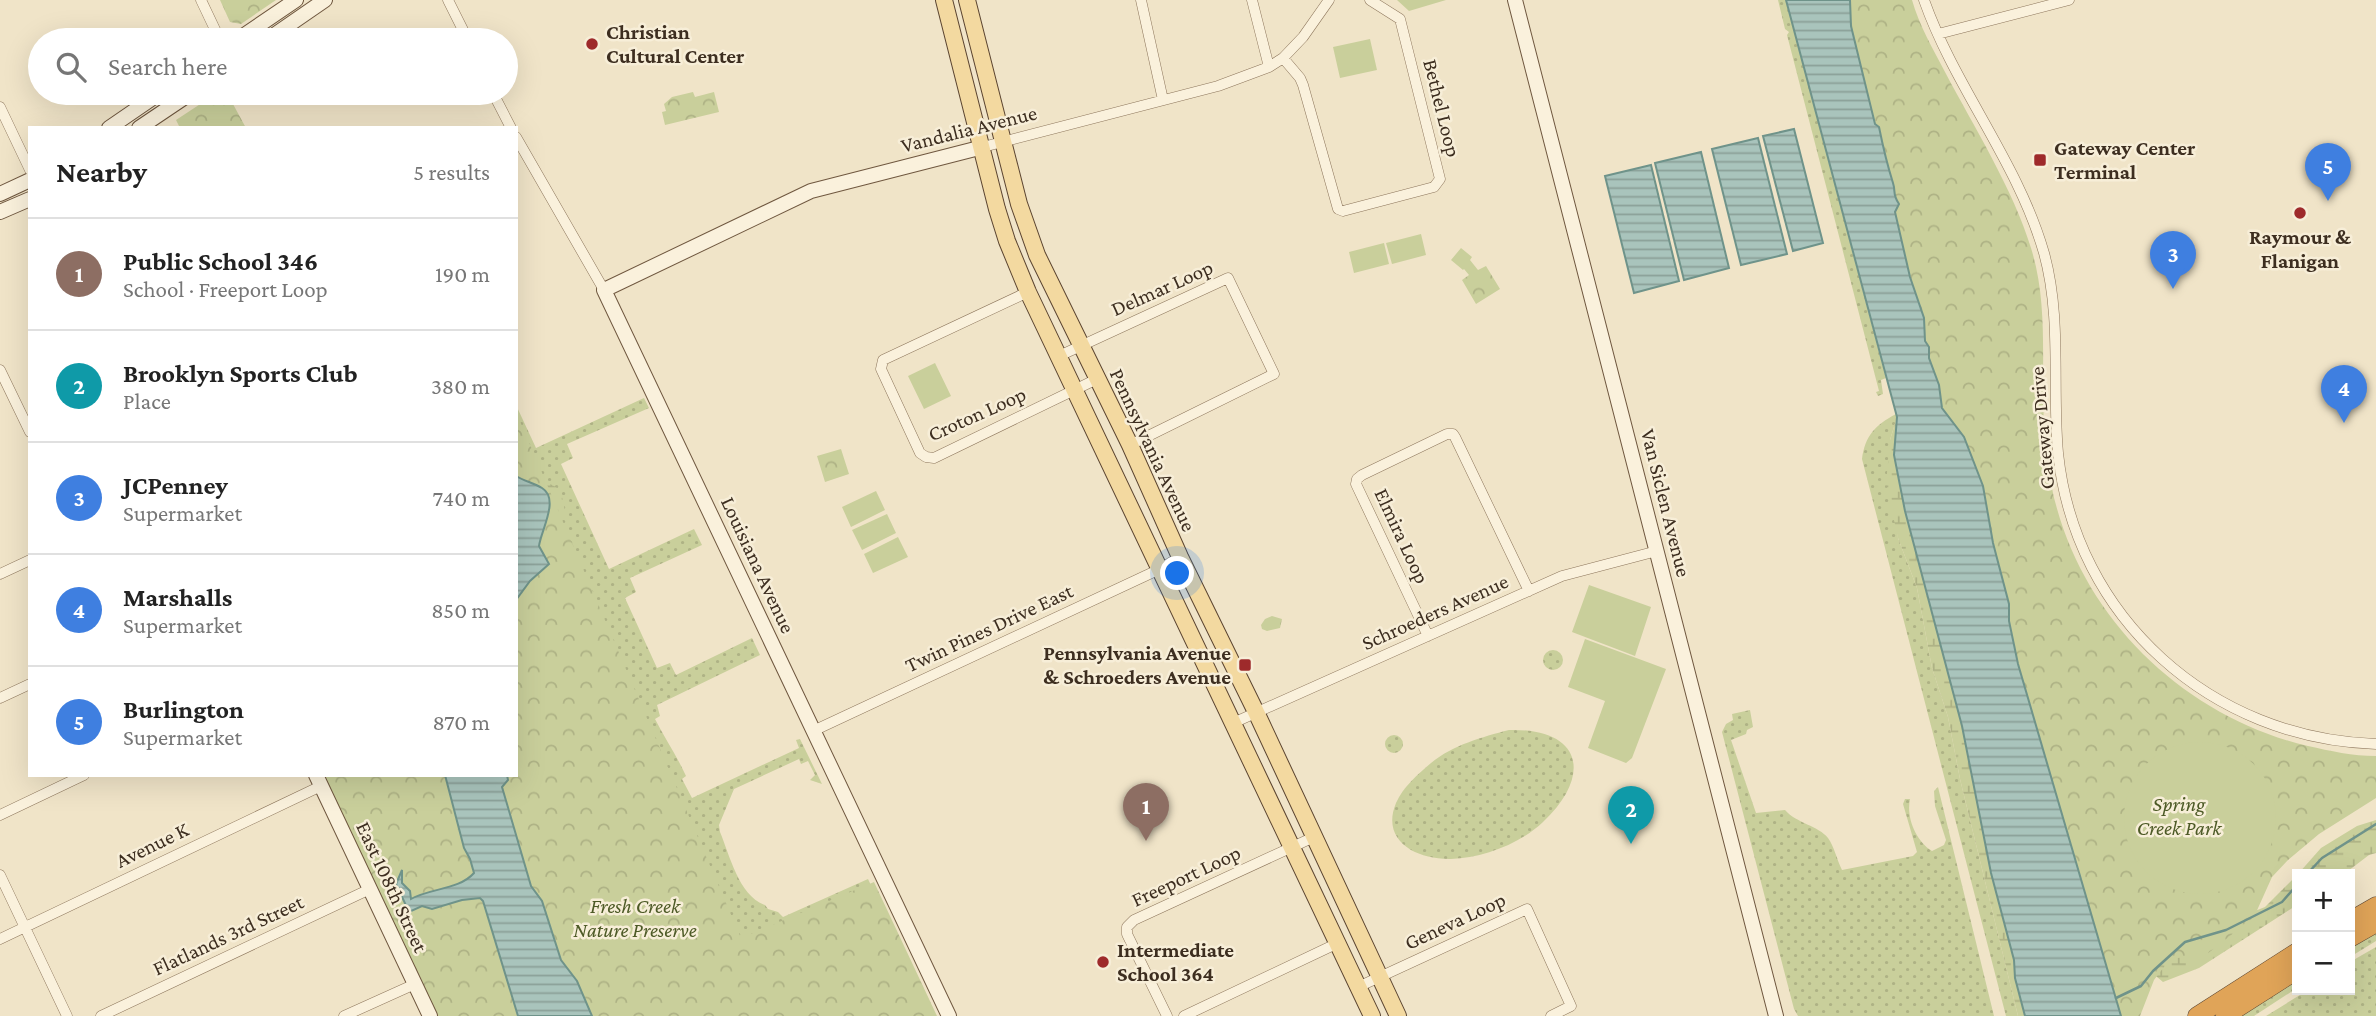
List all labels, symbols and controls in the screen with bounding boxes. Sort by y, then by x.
place label: Christian Cultural Center [606,20,745,68]
search box [28,28,518,105]
marker: Christian Cultural Center [584,36,600,52]
icon: search [52,48,90,86]
text: Search here [108,52,227,81]
street label: Bethel Loop [1418,57,1466,159]
street label: Vandalia Avenue [898,101,1040,157]
place label: Gateway Center Terminal [2054,136,2196,184]
pin: 5 [2305,143,2351,201]
marker: Gateway Center Terminal [2032,152,2048,168]
text: Nearby [56,155,147,188]
text: 5 results [413,159,490,185]
marker: Raymour & Flanigan [2292,205,2308,221]
place label: Raymour & Flanigan [2249,225,2352,273]
pin: 3 [2150,231,2196,289]
text: Public School 346 [123,247,318,276]
street label: Delmar Loop [1107,255,1217,321]
text: 1 [75,261,83,287]
text: 190 m [435,261,490,287]
text: School · Freeport Loop [123,276,328,302]
text: Brooklyn Sports Club [123,359,358,388]
street label: Pennsylvania Avenue [1105,365,1201,535]
pin: 4 [2321,365,2367,423]
street label: Gateway Drive [2025,366,2059,490]
text: 2 [73,373,85,399]
text: 380 m [431,373,490,399]
street label: Croton Loop [924,382,1030,446]
text: Place [123,388,171,414]
street label: Van Siclen Avenue [1636,426,1696,580]
text: JCPenney [123,471,228,500]
text: 3 [73,485,85,511]
text: 740 m [433,485,490,511]
street label: Elmira Loop [1369,485,1435,587]
street label: Louisiana Avenue [716,493,800,637]
text: Supermarket [123,500,242,526]
your location [1160,556,1194,590]
street label: Schroeders Avenue [1358,569,1512,655]
street label: Twin Pines Drive East [901,578,1078,677]
text: Marshalls [123,583,232,612]
text: 4 [73,597,85,623]
text: 850 m [431,597,490,623]
text: Supermarket [123,612,242,638]
place label: Pennsylvania Avenue & Schroeders Avenue [1043,641,1231,689]
marker: Pennsylvania Avenue & Schroeders Avenue [1237,657,1253,673]
text: Burlington [123,695,244,724]
text: 5 [73,709,85,735]
text: 870 m [433,709,490,735]
text: Supermarket [123,724,242,750]
pin: 1 [1123,783,1169,841]
pin: 2 [1608,786,1654,844]
park label: Spring Creek Park [2137,792,2222,840]
street label: Avenue K [112,817,193,873]
street label: East 108th Street [351,818,433,957]
street label: Freeport Loop [1128,840,1244,912]
map controls [2292,869,2355,995]
button: + [2292,869,2355,932]
street label: Geneva Loop [1401,887,1509,955]
street label: Flatlands 3rd Street [149,889,308,980]
park label: Fresh Creek Nature Preserve [573,894,697,942]
button: − [2292,932,2355,995]
place label: Intermediate School 364 [1117,938,1234,986]
marker: Intermediate School 364 [1095,954,1111,970]

